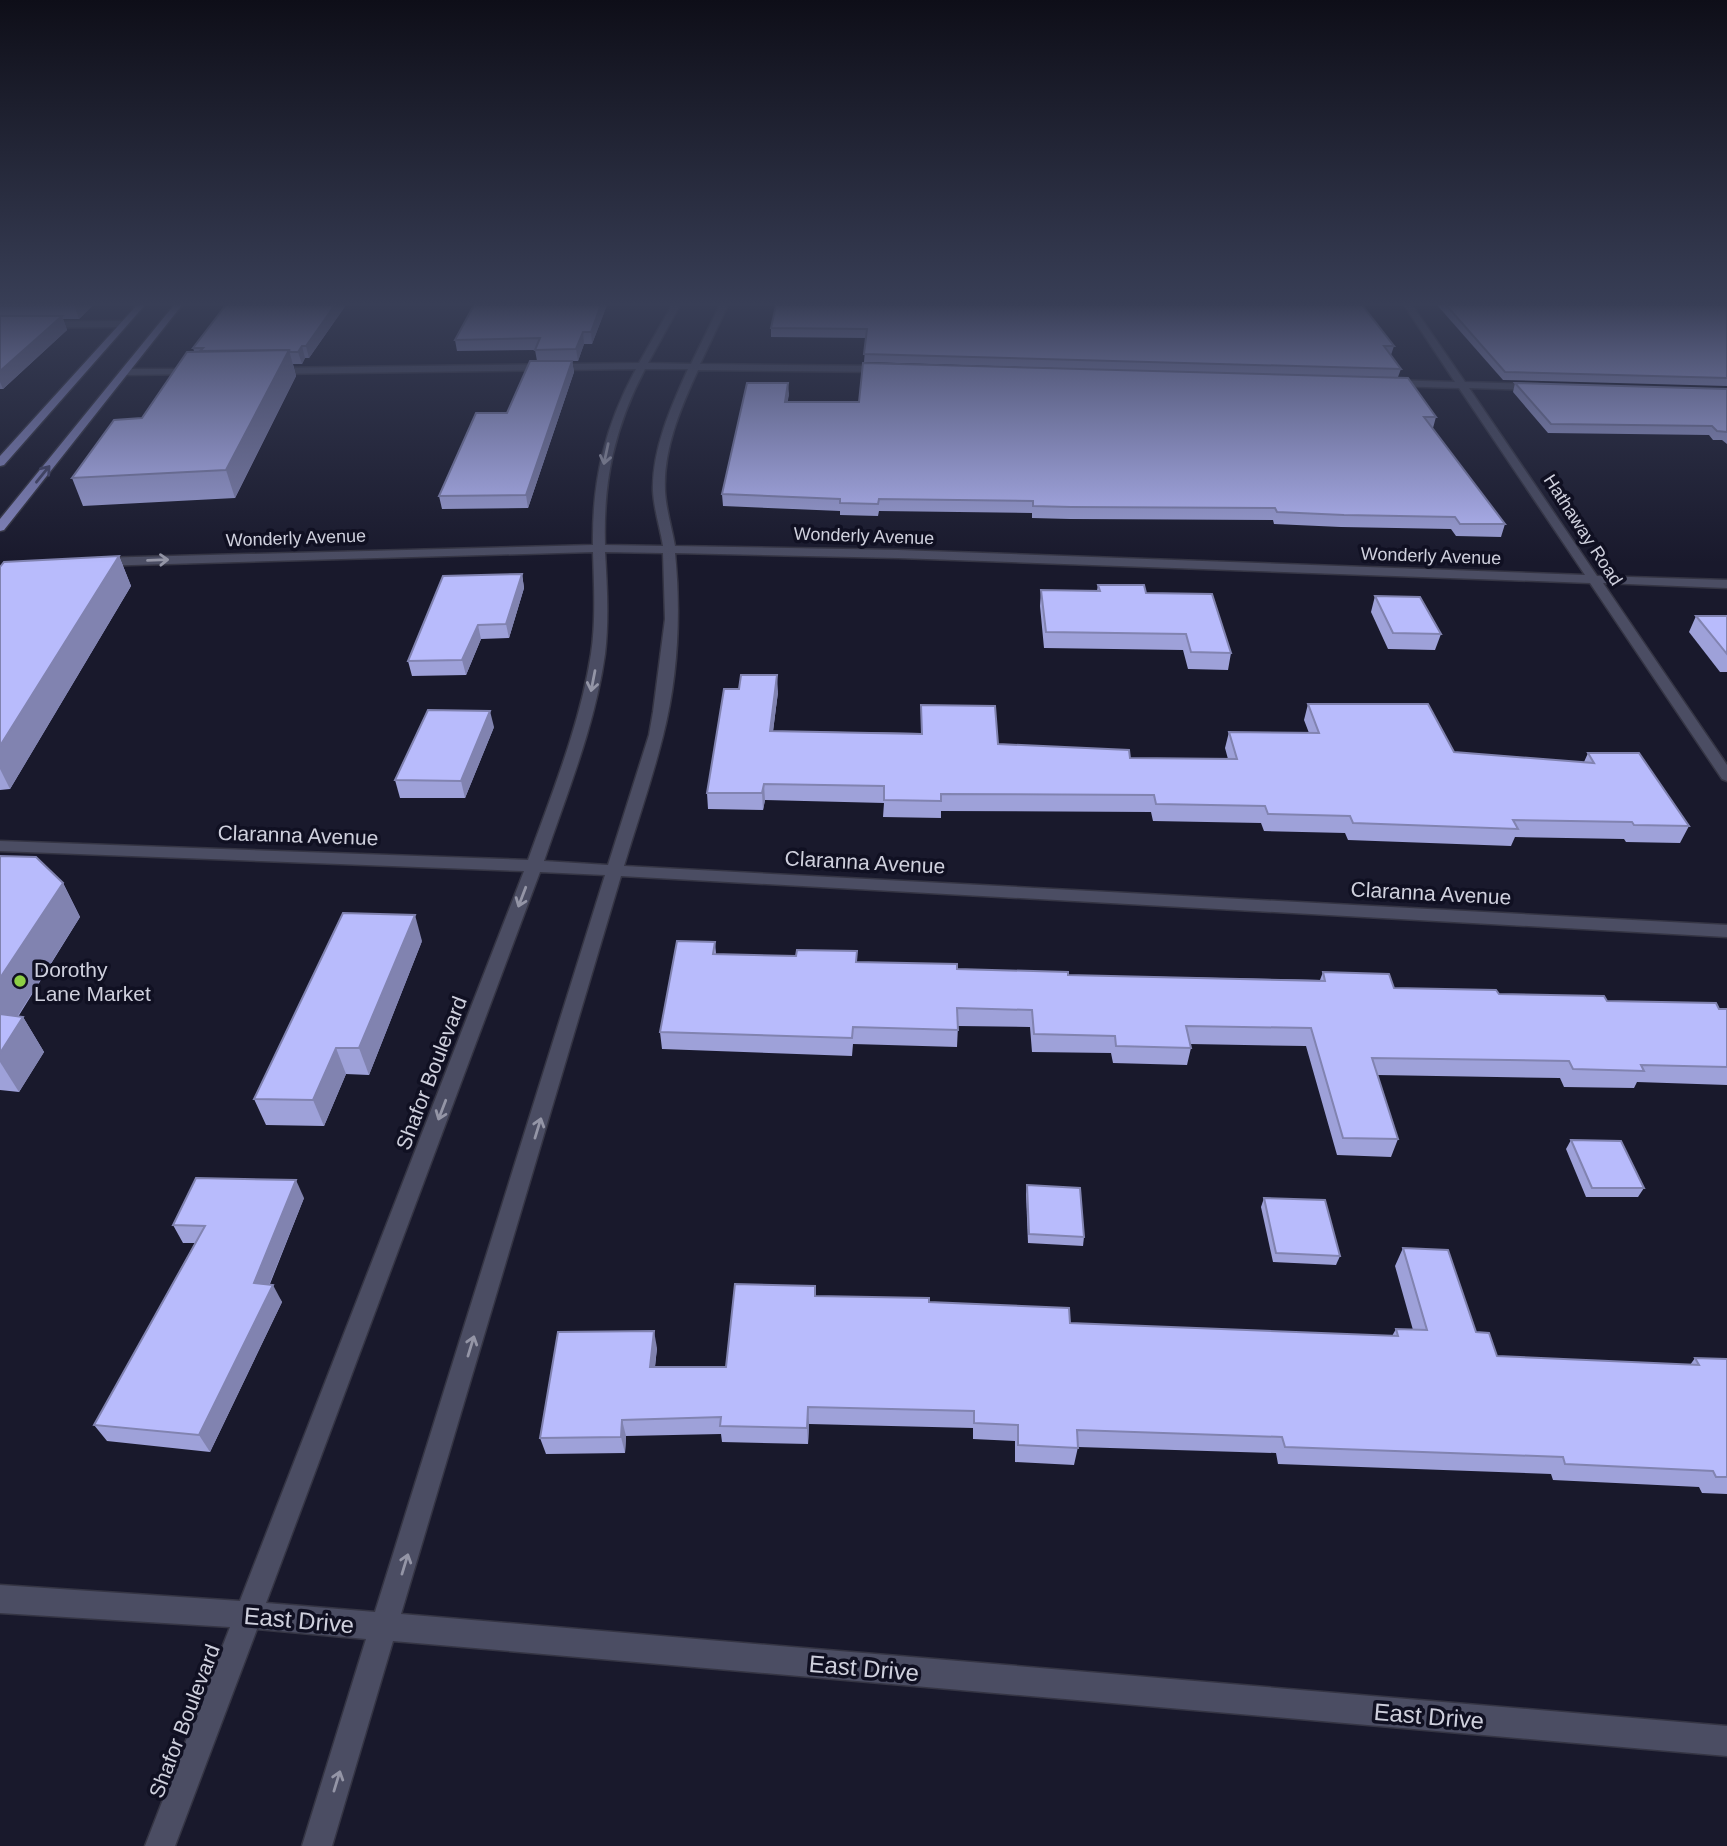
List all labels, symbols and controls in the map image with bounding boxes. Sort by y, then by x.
one-way arrow [599,443,612,465]
one-way arrow [35,465,50,483]
street label: Hathaway Road [1540,471,1626,589]
street label: Wonderly Avenue [793,524,935,548]
street label: Wonderly Avenue [225,526,367,550]
street label: Wonderly Avenue [1360,544,1502,568]
one-way arrow [146,553,169,567]
one-way arrow [585,669,599,692]
street label: Claranna Avenue [217,821,379,849]
street label: Claranna Avenue [784,846,946,878]
street label: Claranna Avenue [1350,877,1512,909]
one-way arrow [515,885,528,907]
place label: Dorothy Lane Market [34,958,151,1005]
marker: Dorothy Lane Market [12,973,28,989]
street label: Shafor Boulevard [391,993,471,1153]
one-way arrow [434,1098,447,1120]
one-way arrow [532,1118,545,1140]
one-way arrow [466,1335,479,1357]
one-way arrow [399,1553,412,1575]
street label: East Drive [243,1602,355,1638]
street label: Shafor Boulevard [144,1641,224,1801]
street label: East Drive [808,1650,920,1686]
street label: East Drive [1373,1698,1485,1734]
one-way arrow [332,1770,345,1792]

